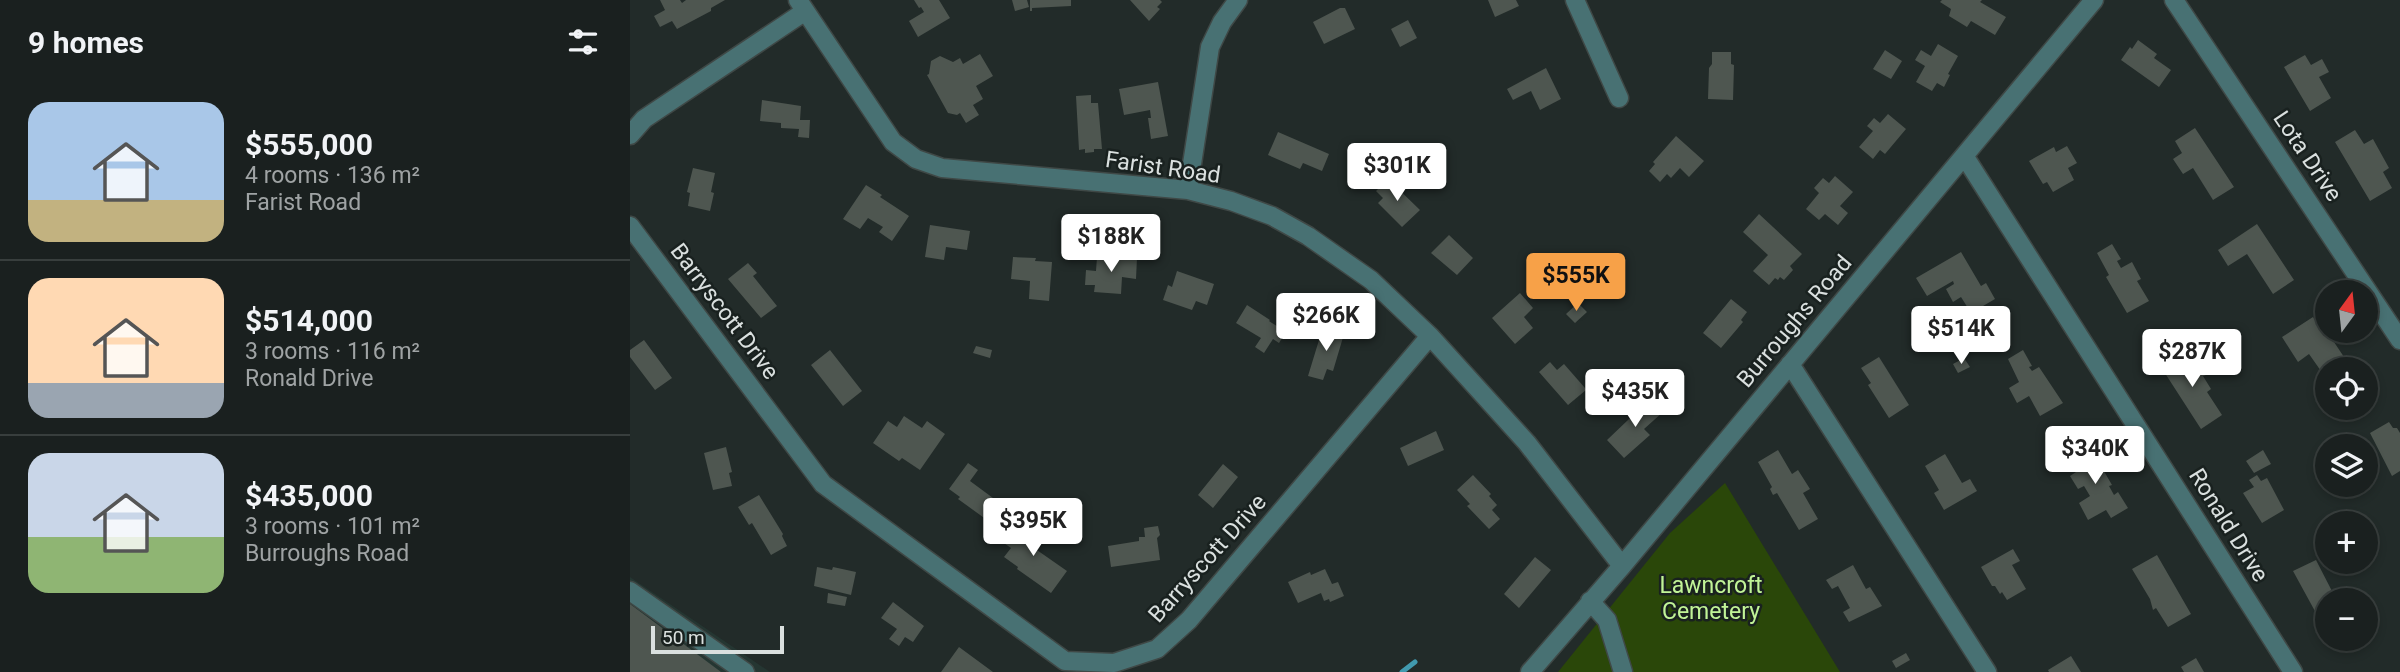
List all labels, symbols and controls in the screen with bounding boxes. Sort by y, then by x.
icon: filters [564,23,602,61]
text: 9 homes [28,25,144,60]
street label: Lota Drive [2268,106,2348,206]
text: $555,000 [245,127,373,162]
icon: home [84,130,168,214]
pin: $301K [1348,144,1446,203]
street label: Farist Road [1104,146,1222,189]
text: $301K [1363,152,1431,179]
text: 4 rooms · 136 m² [245,162,420,189]
text: Farist Road [245,189,361,216]
pin: $188K [1062,215,1160,274]
text: $188K [1077,223,1145,250]
street label: Barryscott Drive [665,238,784,385]
street label: Burroughs Road [1731,250,1857,393]
pin: $555K [1527,254,1625,313]
text: $555K [1542,262,1610,289]
north arrow [2315,280,2378,343]
map controls [2315,280,2378,651]
pin: $266K [1277,294,1375,353]
text: $266K [1292,302,1360,329]
text: $514,000 [245,303,373,338]
icon: home [84,306,168,390]
pin: $514K [1912,306,2010,366]
text: $514K [1927,315,1995,342]
pin: $287K [2143,330,2241,389]
text: 3 rooms · 116 m² [245,338,420,365]
text: $287K [2158,338,2226,365]
button: locate [2315,357,2378,420]
text: Ronald Drive [245,365,373,392]
pin: $435K [1586,370,1684,429]
text: $435K [1601,378,1669,405]
pin: $340K [2046,426,2144,486]
button: layers [2315,434,2378,497]
text: $340K [2061,435,2129,462]
street label: Ronald Drive [2183,464,2274,587]
text: $435,000 [245,478,373,513]
icon: home [84,481,168,565]
street label: Barryscott Drive [1143,489,1272,628]
pin: $395K [984,498,1082,558]
text: $395K [999,507,1067,534]
button: + [2315,511,2378,574]
text: 3 rooms · 101 m² [245,513,420,540]
text: Burroughs Road [245,540,409,567]
park label: Lawncroft Cemetery [1659,572,1763,625]
button: − [2315,588,2378,651]
scale bar [651,623,784,655]
text: 50 m [662,626,705,649]

